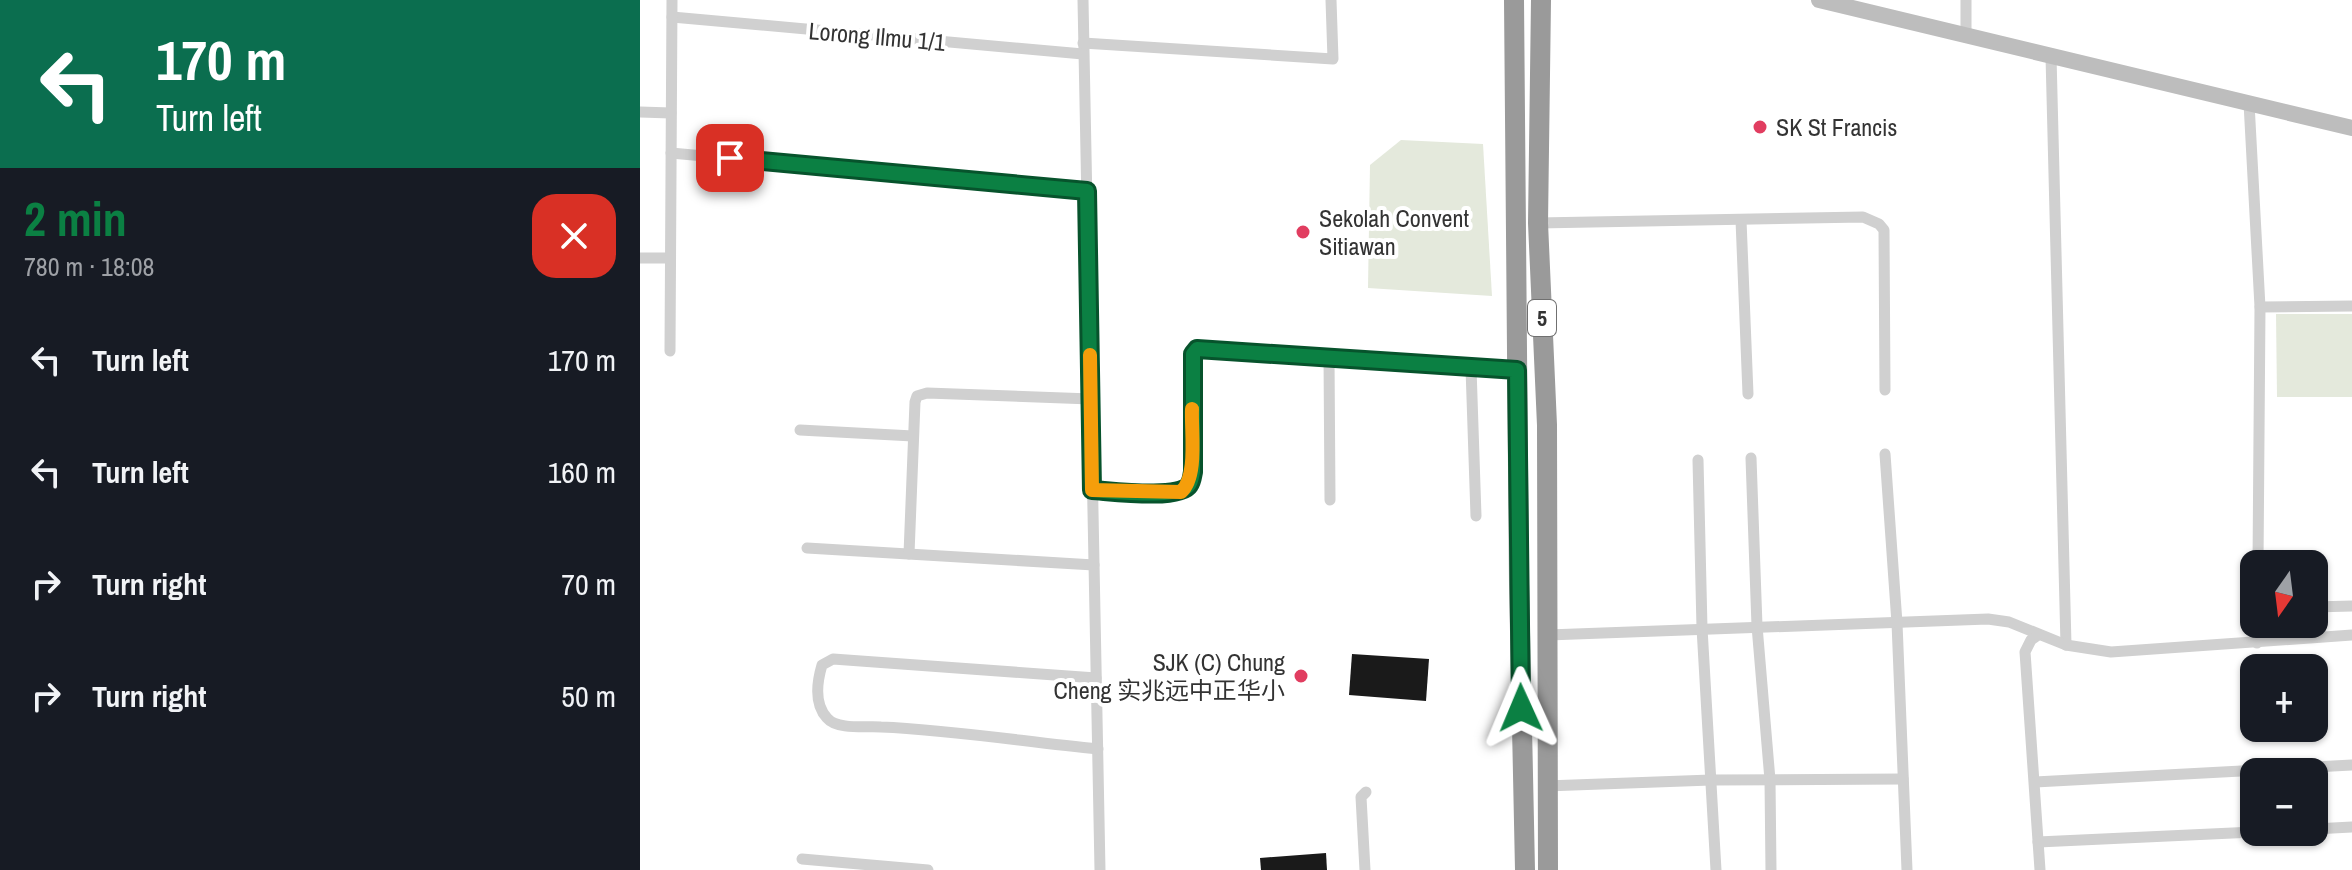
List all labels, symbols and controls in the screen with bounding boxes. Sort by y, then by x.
street label: Lorong Ilmu 1/1 [807,14,947,58]
text: 170 m [156,22,286,97]
icon: left [24,32,128,136]
text: Turn left [156,94,262,142]
place label: SK St Francis [1776,111,1897,143]
marker: SK St Francis [1751,118,1769,136]
pin [696,124,764,192]
icon: arrive [708,136,752,180]
text: 2 min [24,186,127,251]
button: close [532,194,616,278]
place label: Sekolah Convent Sitiawan [1319,202,1469,262]
marker: Sekolah Convent Sitiawan [1294,223,1312,241]
text: 780 m · 18:08 [24,249,154,284]
road number: 5 [1528,300,1556,336]
icon: left [24,338,68,382]
text: Turn left [92,340,189,380]
text: 170 m [548,340,616,380]
icon: left [24,450,68,494]
text: Turn left [92,452,189,492]
text: 160 m [548,452,616,492]
north arrow [2240,550,2328,638]
map controls [2240,550,2328,846]
icon: right [24,562,68,606]
text: Turn right [92,564,206,604]
text: 70 m [561,564,616,604]
place label: SJK (C) Chung Cheng 实兆远中正华小 [1054,646,1285,706]
button: + [2240,654,2328,742]
position arrow [1479,666,1563,750]
marker: SJK (C) Chung Cheng 实兆远中正华小 [1292,667,1310,685]
icon: right [24,674,68,718]
text: Turn right [92,676,206,716]
text: 50 m [561,676,616,716]
button: − [2240,758,2328,846]

